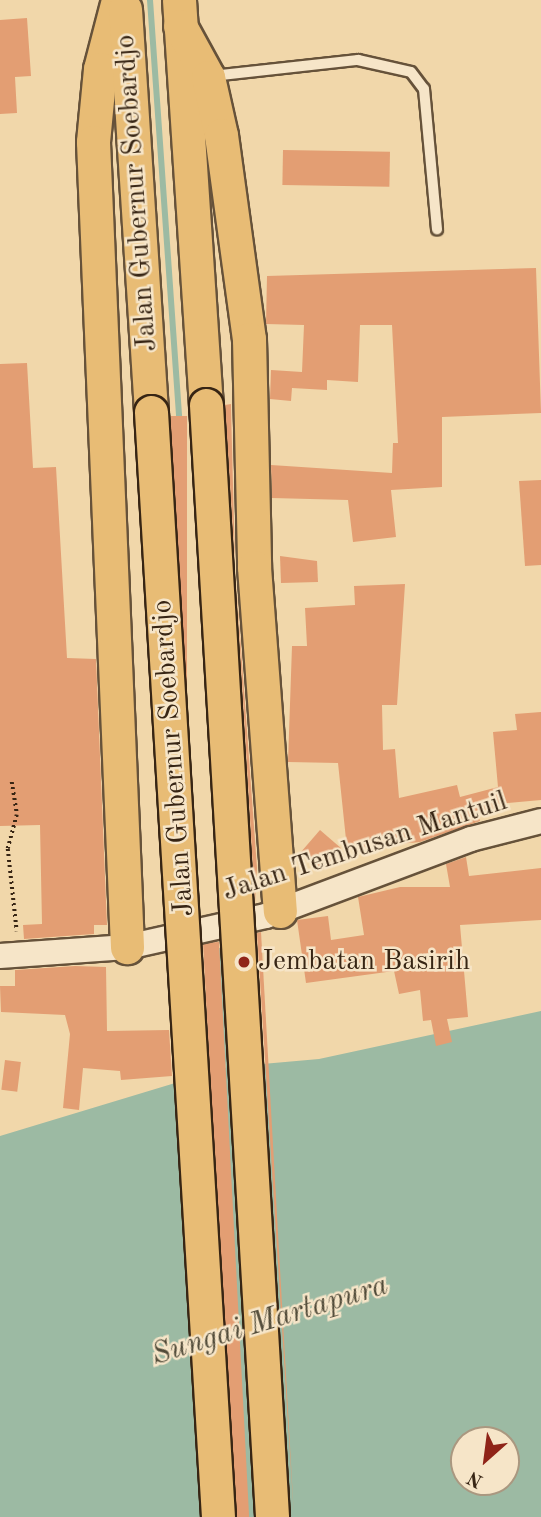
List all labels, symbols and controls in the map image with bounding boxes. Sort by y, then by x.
street label: Jalan Gubernur Soebardjo [109,33,165,353]
street label: Jalan Gubernur Soebardjo [146,598,202,918]
street label: Jalan Tembusan Mantuil [219,785,511,909]
place label: Jembatan Basirih [258,945,470,979]
marker: Jembatan Basirih [236,954,252,970]
water label: Sungai Martapura [147,1268,393,1374]
north arrow [450,1426,520,1496]
text: N [465,1466,487,1490]

